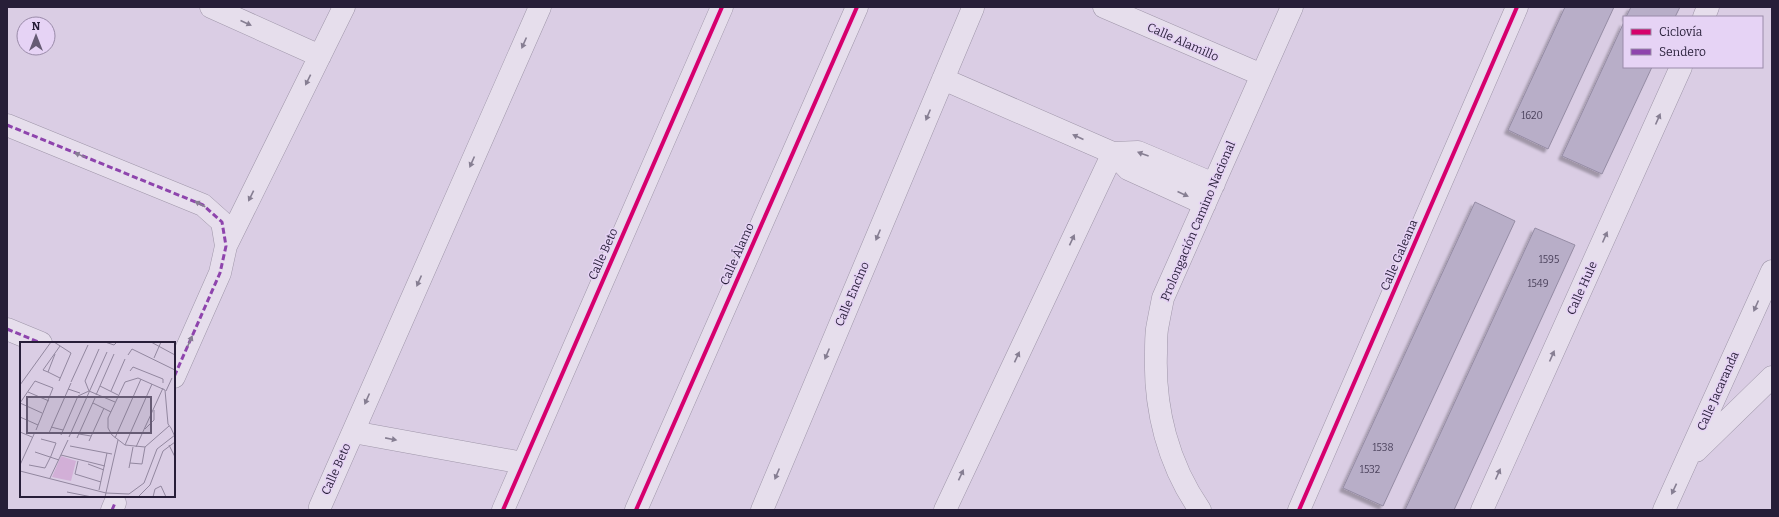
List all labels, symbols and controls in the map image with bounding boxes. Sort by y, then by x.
north arrow [16,16,56,56]
legend [1623,16,1763,68]
text: N [32,20,41,33]
one-way arrow [241,20,252,26]
street label: Calle Alamillo [1145,20,1221,64]
text: Ciclovía [1659,25,1703,39]
one-way arrow [521,37,527,48]
text: Sendero [1659,45,1706,59]
one-way arrow [305,74,311,85]
one-way arrow [925,109,931,120]
house number: 1620 [1521,110,1543,122]
one-way arrow [1655,113,1661,124]
one-way arrow [1071,134,1083,140]
street label: Prolongación Camino Nacional [1158,138,1238,303]
one-way arrow [73,151,85,157]
one-way arrow [1136,151,1148,157]
one-way arrow [469,156,475,167]
one-way arrow [248,191,254,202]
one-way arrow [1178,191,1189,197]
one-way arrow [194,201,206,207]
street label: Calle Galeana [1378,217,1420,293]
street label: Calle Álamo [716,220,757,287]
street label: Calle Beto [585,226,621,282]
one-way arrow [874,229,880,241]
one-way arrow [1602,232,1608,243]
one-way arrow [1069,234,1075,245]
house number: 1595 [1539,254,1559,266]
street label: Calle Encino [832,259,872,328]
street label: Calle Hule [1564,259,1600,317]
one-way arrow [416,275,422,286]
house number: 1549 [1527,278,1549,290]
one-way arrow [1753,301,1759,312]
one-way arrow [187,336,193,347]
inset map [20,342,175,497]
one-way arrow [824,349,830,360]
one-way arrow [1549,349,1555,361]
street label: Calle Jacaranda [1694,349,1742,433]
one-way arrow [1014,351,1020,363]
one-way arrow [364,394,370,405]
one-way arrow [385,436,397,442]
street label: Calle Beto [318,441,354,497]
house number: 1538 [1373,442,1393,454]
house number: 1532 [1360,464,1380,476]
one-way arrow [773,469,779,481]
one-way arrow [958,469,964,480]
one-way arrow [1495,469,1501,480]
one-way arrow [1671,483,1677,494]

